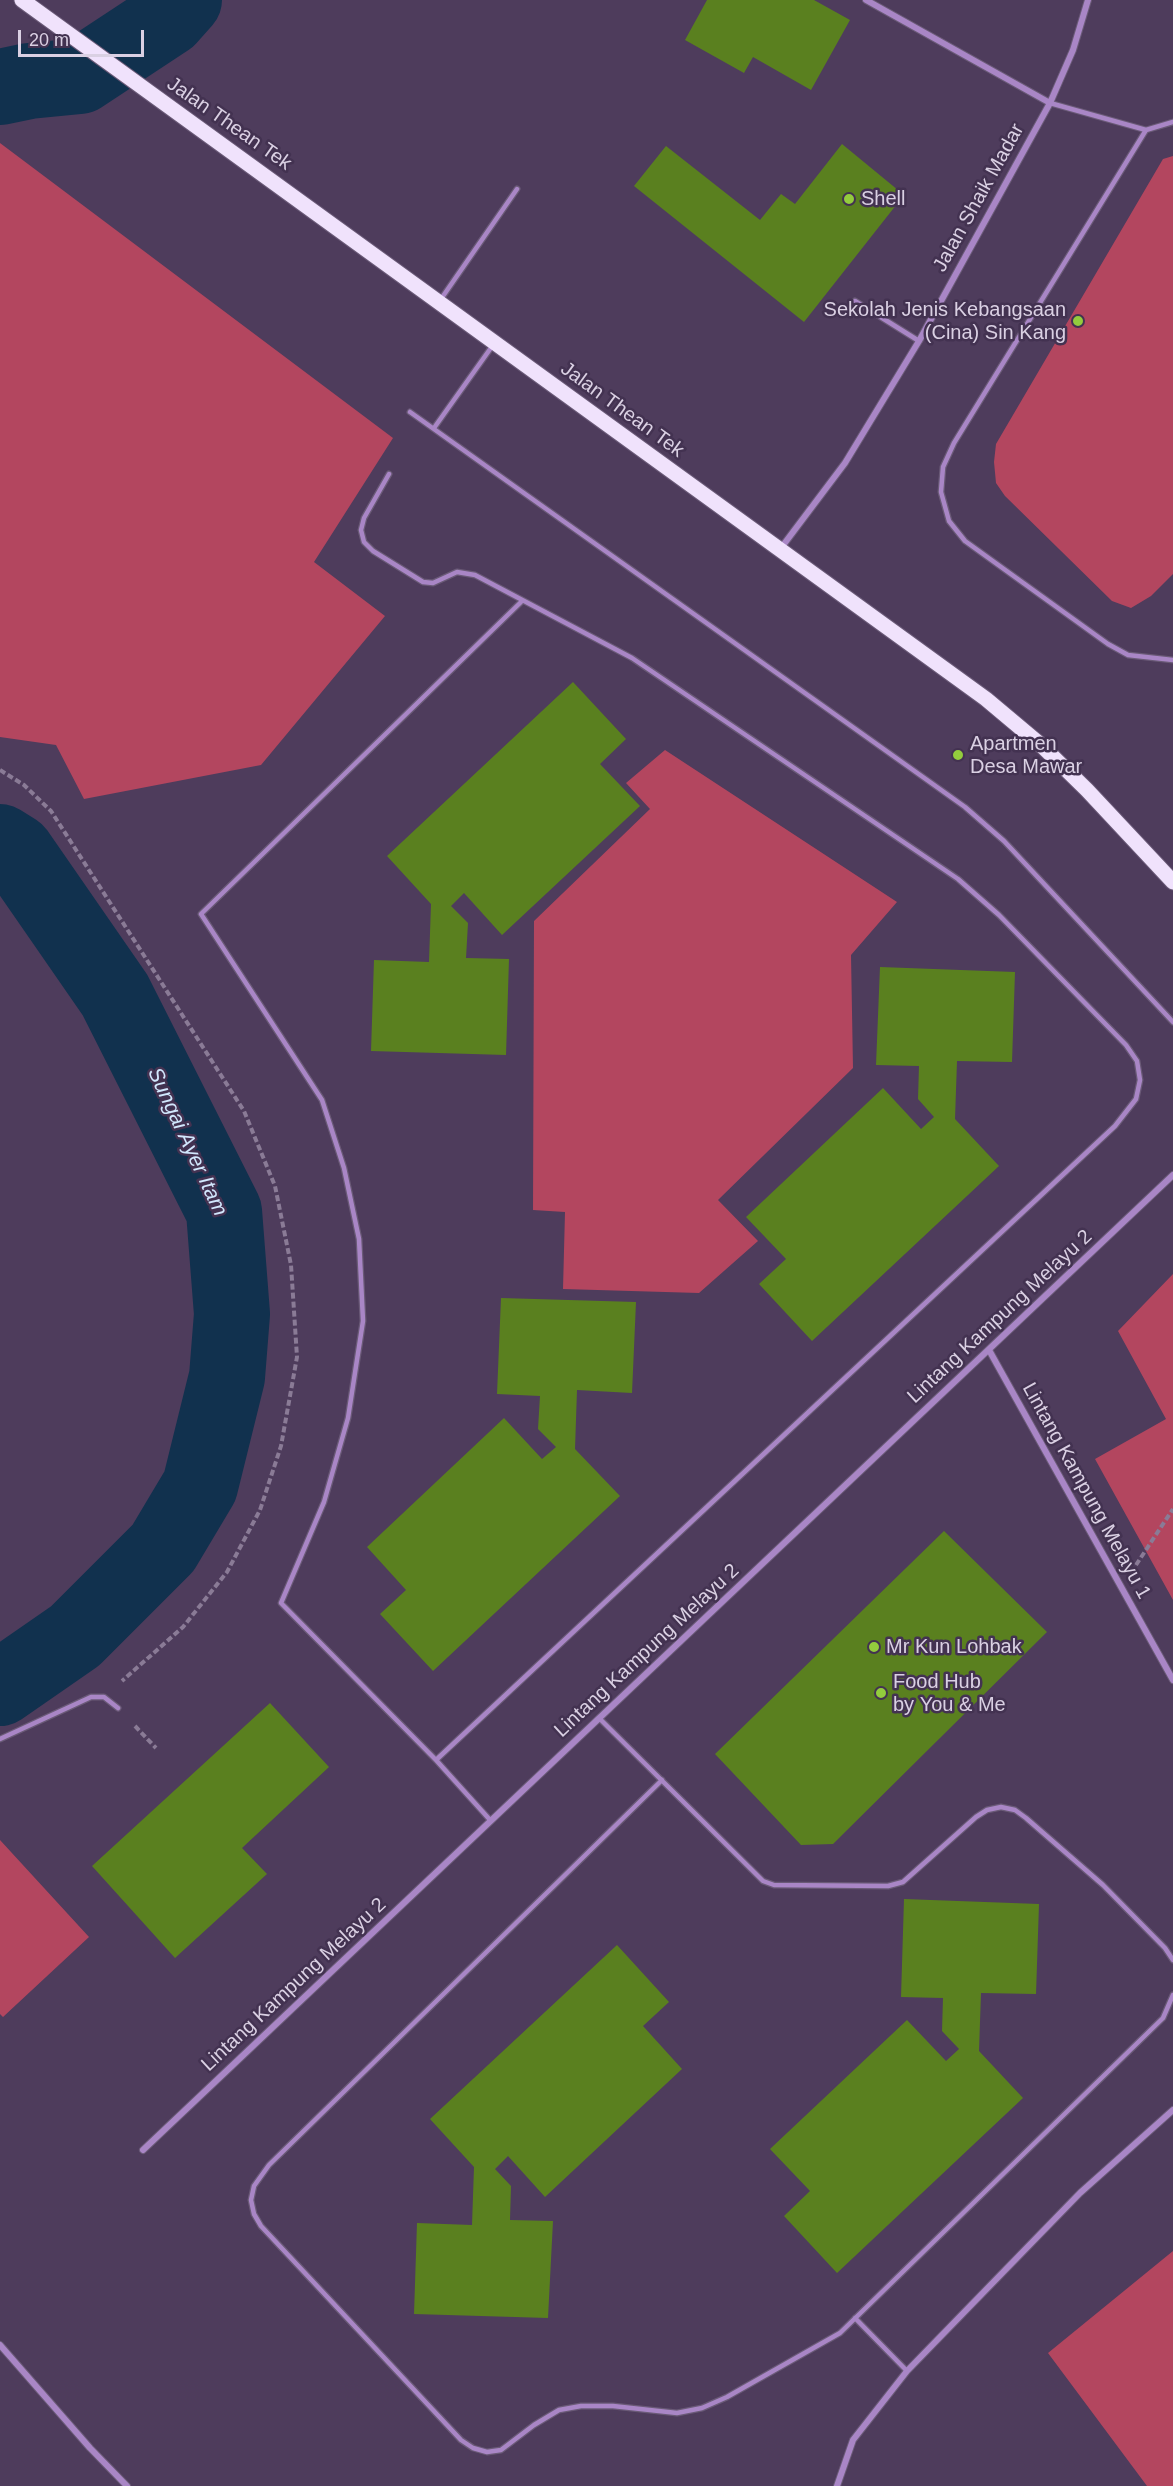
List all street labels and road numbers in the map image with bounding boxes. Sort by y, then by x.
street label: Jalan Thean Tek [162,72,296,176]
street label: Jalan Shaik Madar [928,120,1030,276]
street label: Jalan Thean Tek [556,357,688,463]
street label: Lintang Kampung Melayu 2 [903,1225,1097,1409]
street label: Lintang Kampung Melayu 1 [1016,1379,1156,1603]
street label: Lintang Kampung Melayu 2 [550,1559,744,1743]
street label: Lintang Kampung Melayu 2 [197,1893,391,2077]

